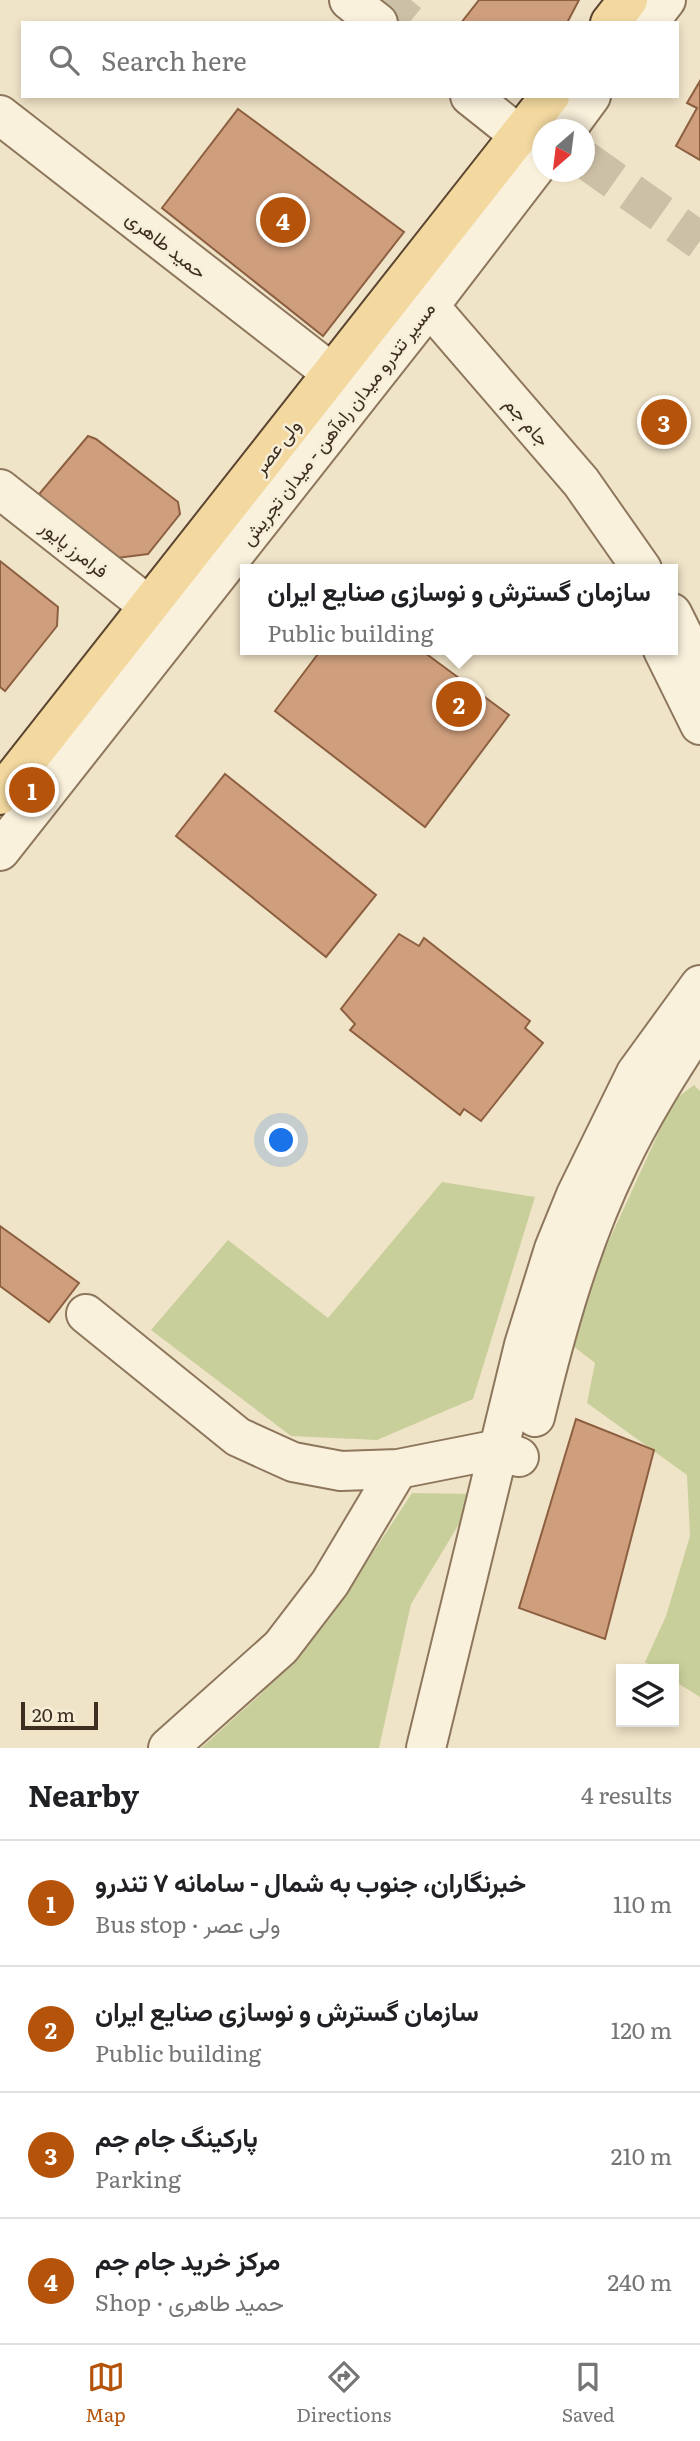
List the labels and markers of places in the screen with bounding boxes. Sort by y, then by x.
pin: 4 [260,194,306,246]
pin: 3 [641,396,687,448]
pin: 2 [436,678,482,730]
pin: 1 [9,764,55,816]

